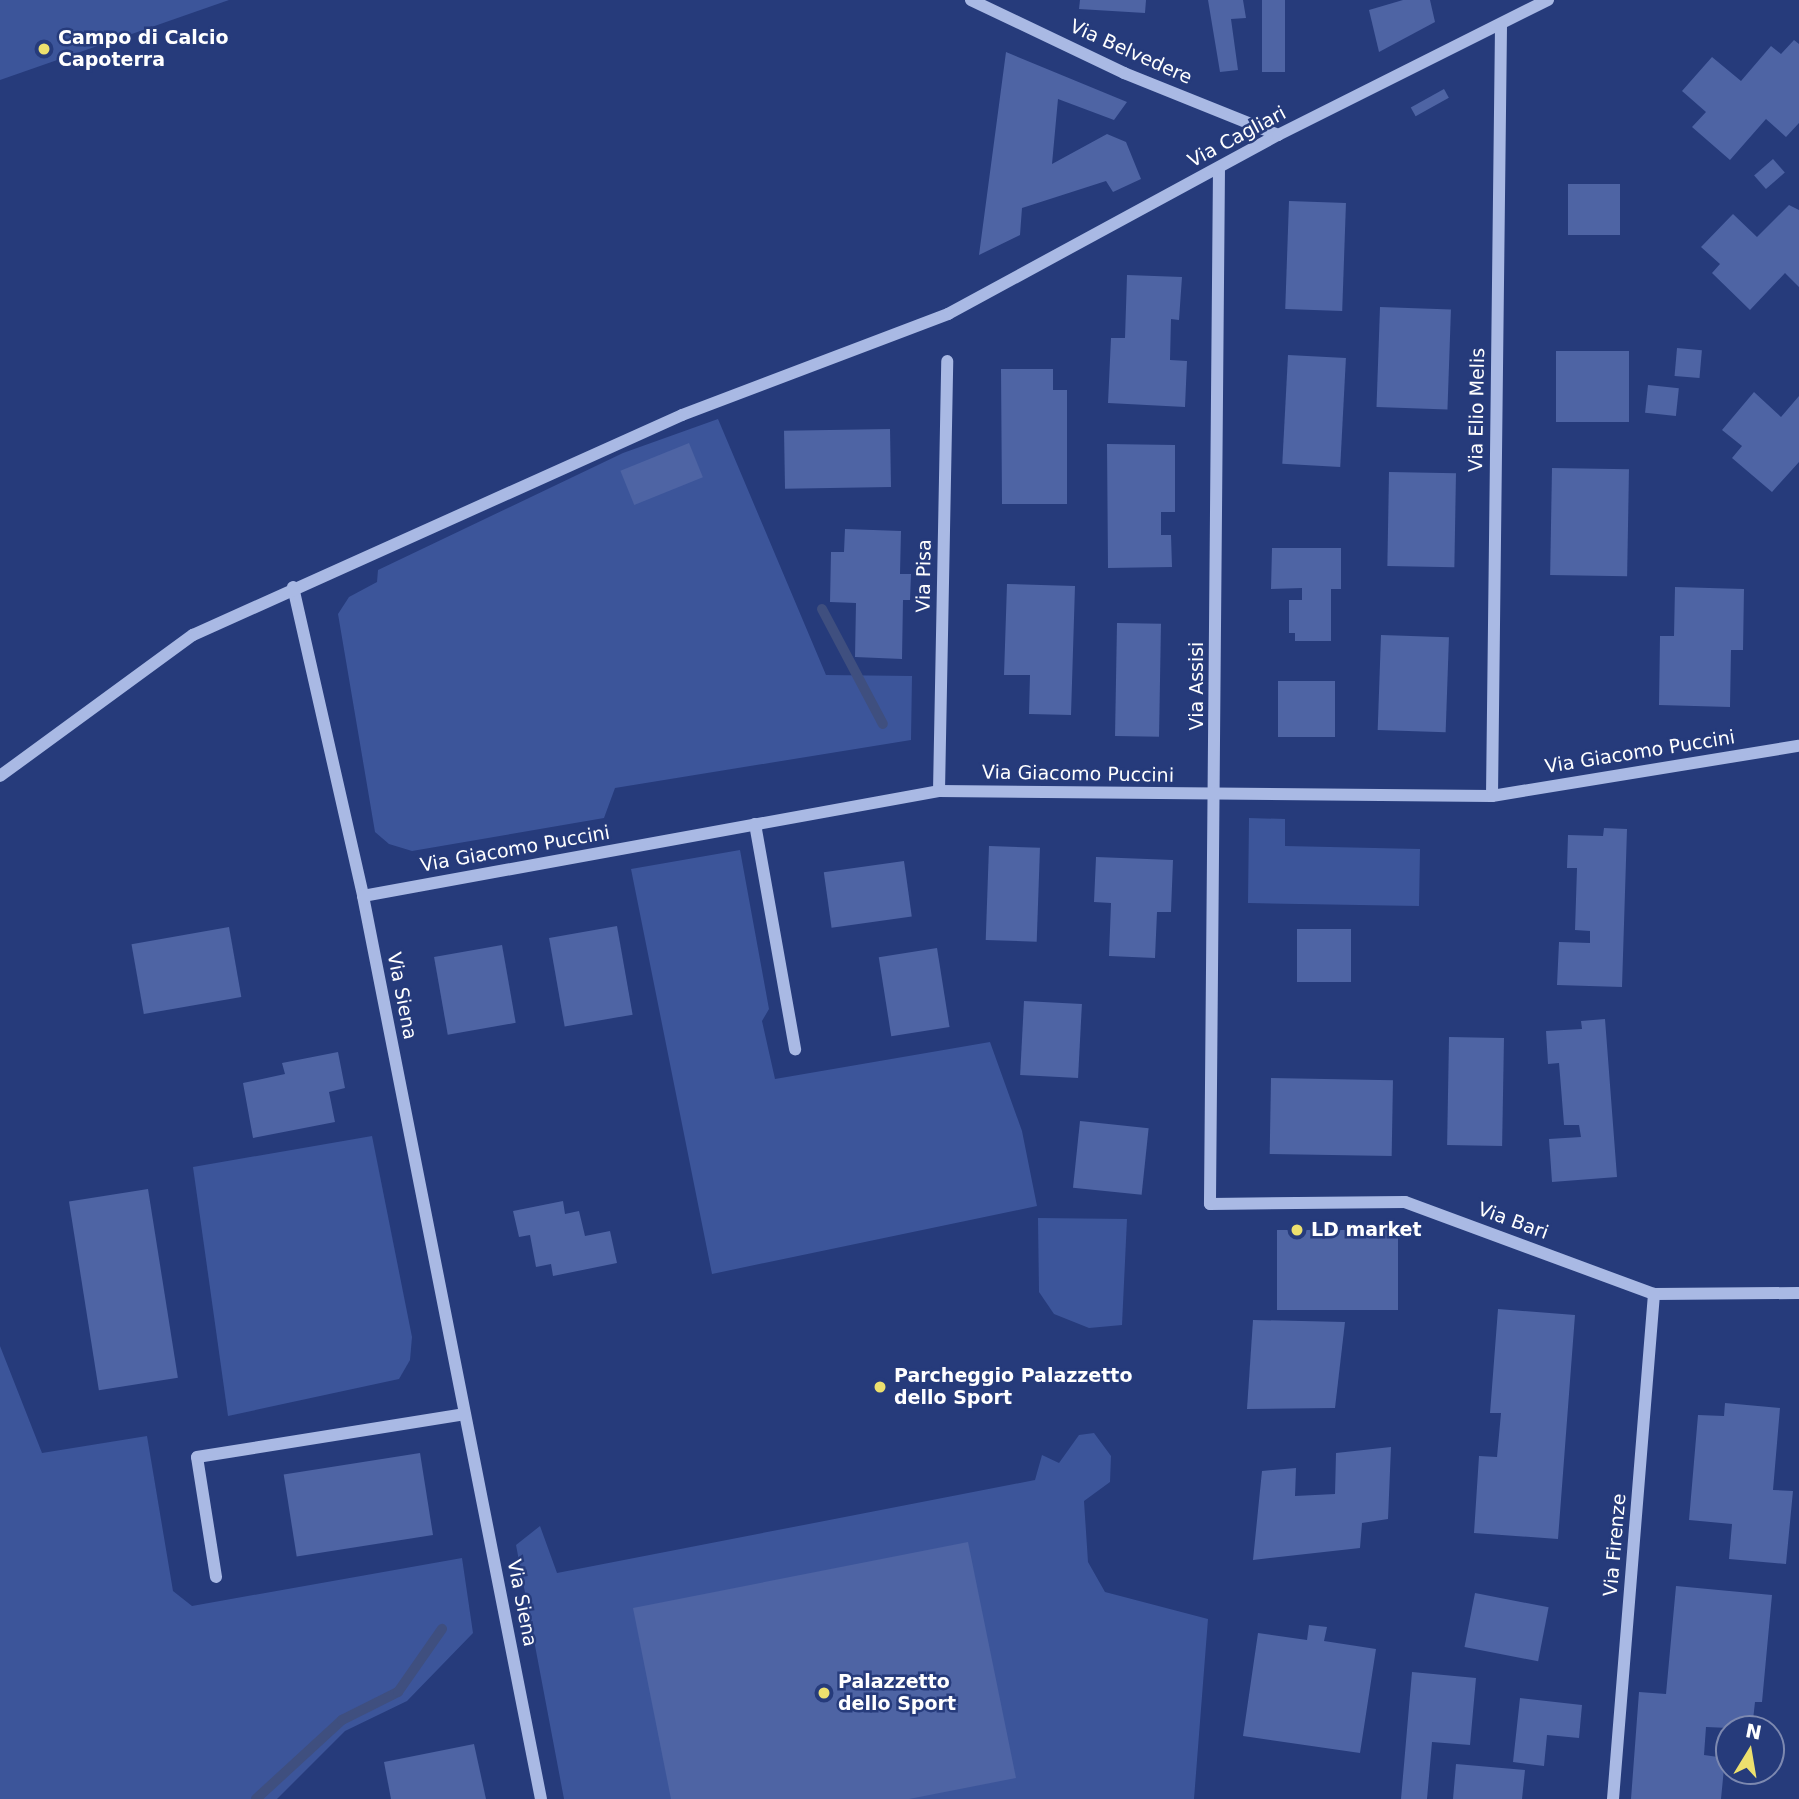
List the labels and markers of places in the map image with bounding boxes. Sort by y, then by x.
place label: Campo di Calcio Capoterra [58,27,229,71]
marker: Campo di Calcio Capoterra [36,41,52,57]
place label: LD market [1311,1219,1422,1241]
marker: LD market [1289,1222,1305,1238]
place label: Parcheggio Palazzetto dello Sport [894,1365,1132,1409]
marker: Parcheggio Palazzetto dello Sport [872,1379,888,1395]
place label: Palazzetto dello Sport [838,1671,956,1715]
marker: Palazzetto dello Sport [816,1685,832,1701]

